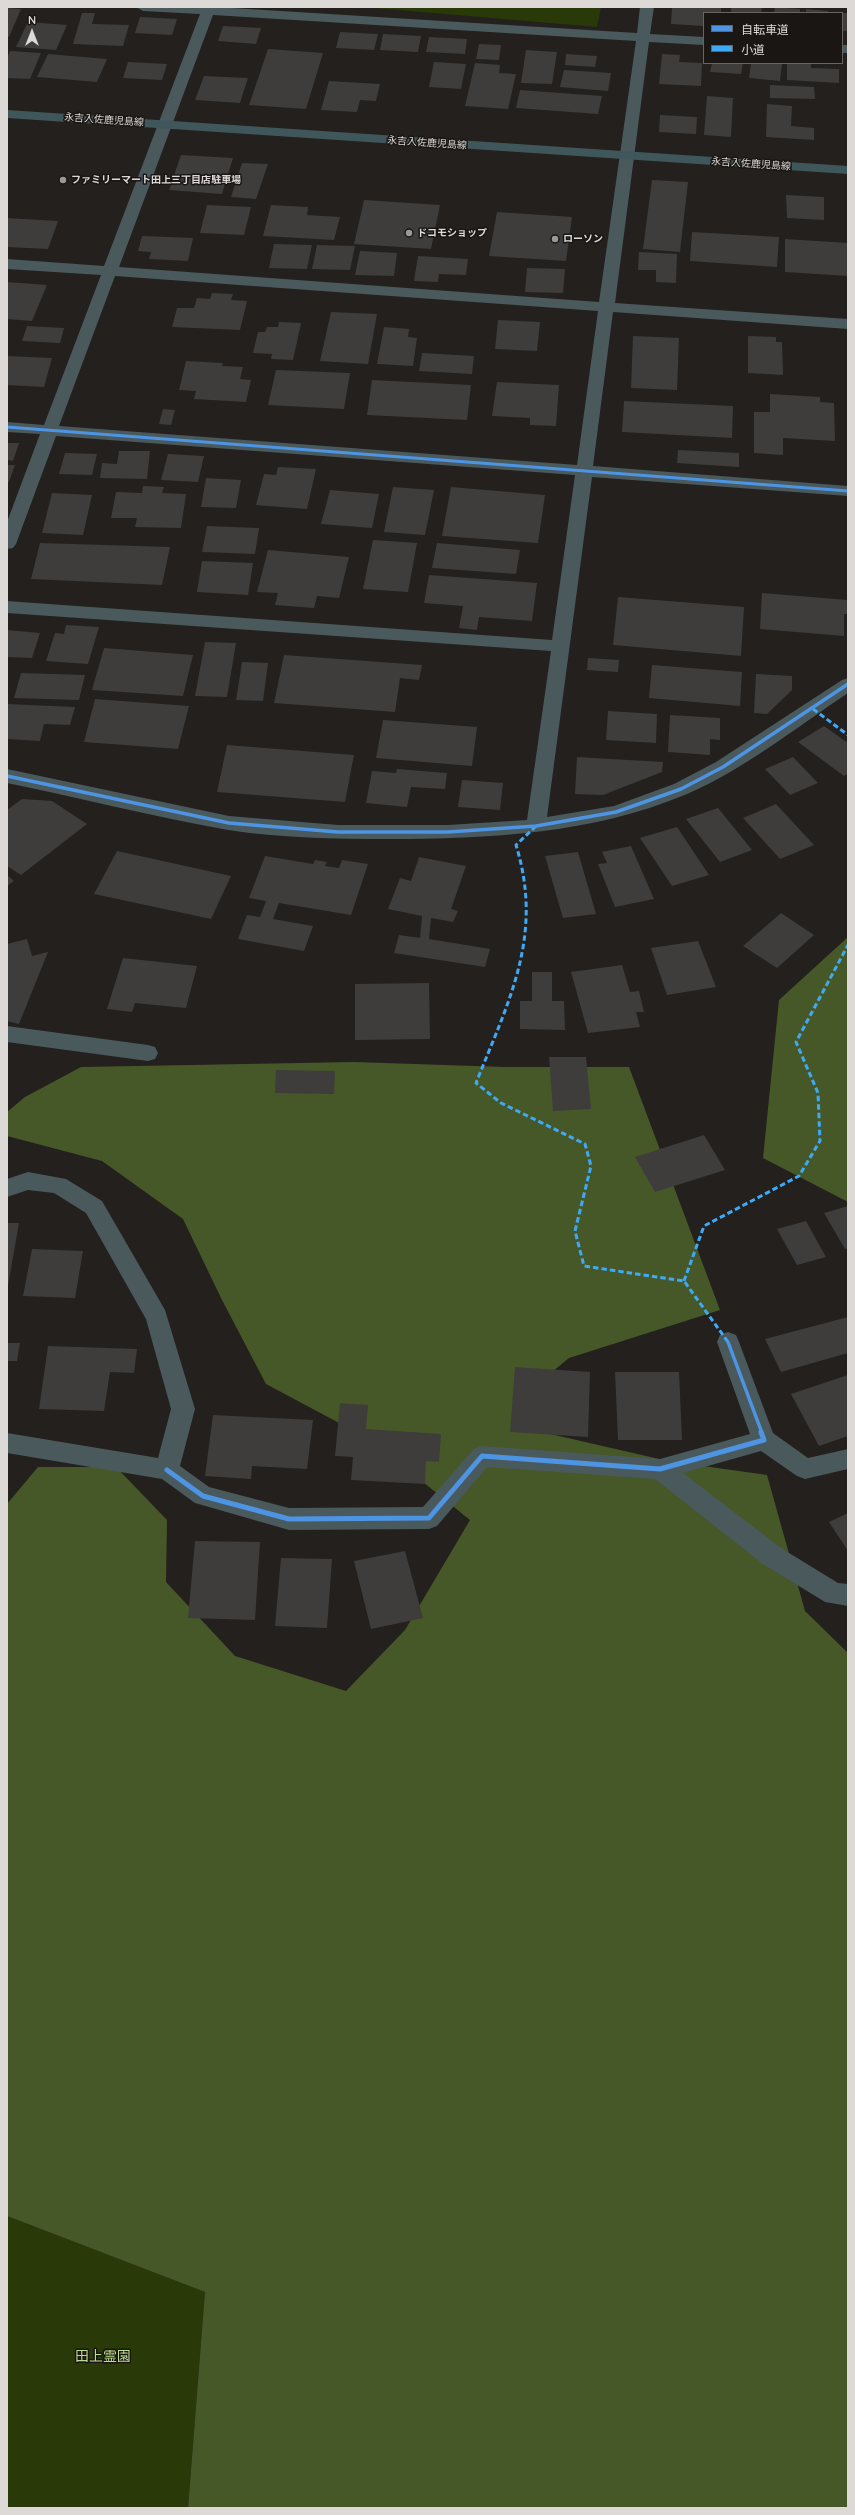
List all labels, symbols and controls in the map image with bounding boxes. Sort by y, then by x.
north arrow [12,12,52,52]
legend [703,12,843,64]
text: N [28,13,36,27]
text: 自転車道 [741,22,789,37]
text: 小道 [741,42,765,57]
street label: 永吉入佐鹿児島線 [64,111,144,129]
street label: 永吉入佐鹿児島線 [387,134,467,152]
street label: 永吉入佐鹿児島線 [711,155,791,173]
place label: ファミリーマート田上三丁目店駐車場 [71,174,241,186]
marker: ファミリーマート田上三丁目店駐車場 [58,175,68,185]
place label: ドコモショップ [417,227,487,239]
marker: ドコモショップ [404,228,414,238]
place label: ローソン [563,233,603,245]
marker: ローソン [550,234,560,244]
park label: 田上霊園 [75,2349,131,2365]

